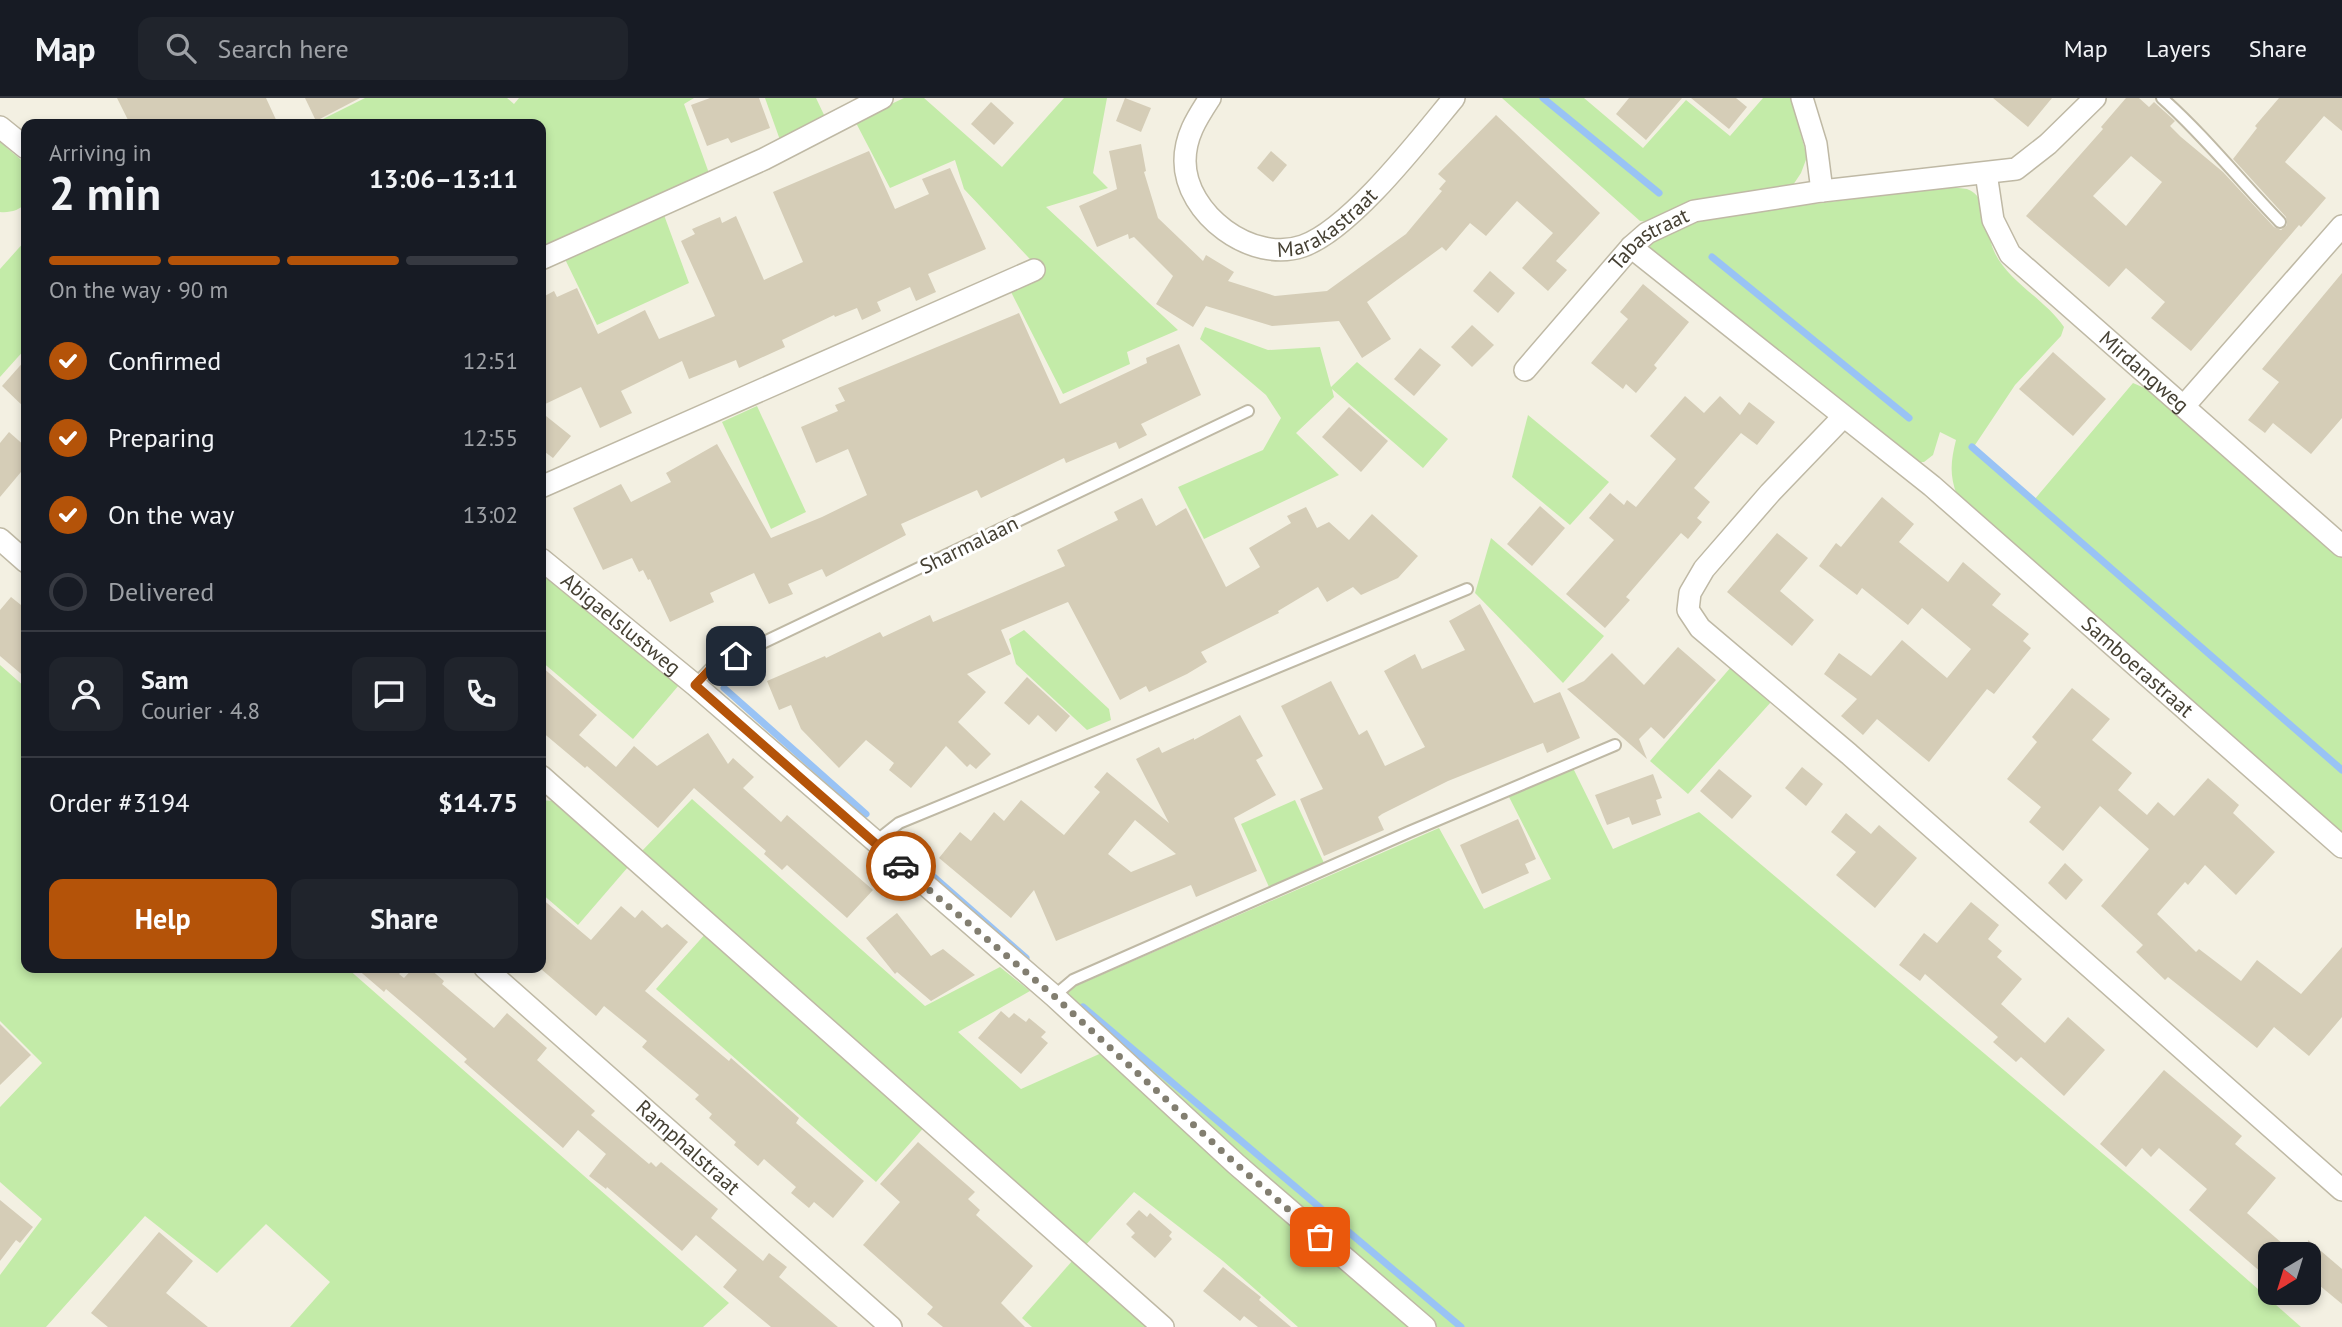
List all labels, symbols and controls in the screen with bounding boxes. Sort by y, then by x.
search box [138,17,628,80]
text: Map [35,27,96,70]
icon: search [162,29,200,67]
text: Search here [218,32,349,65]
text: Map [2064,33,2108,64]
text: Layers [2146,33,2211,64]
text: Share [2249,33,2307,64]
text: Arriving in [49,138,151,167]
text: 13:06–13:11 [369,162,518,195]
text: 2 min [49,163,161,223]
street label: Marakastraat [1276,182,1383,263]
street label: Tabastraat [1603,201,1693,276]
text: On the way · 90 m [49,275,228,304]
street label: Mirdangweg [2094,325,2195,418]
icon: check [49,342,87,380]
text: Confirmed [108,344,221,377]
text: 12:51 [463,346,518,375]
icon: check [49,419,87,457]
text: Preparing [108,421,215,454]
text: 12:55 [463,423,518,452]
icon: check [49,496,87,534]
text: On the way [108,498,234,531]
text: 13:02 [463,500,518,529]
street label: Sharmalaan [915,509,1022,580]
street label: Abigaelslustweg [556,567,686,681]
text: Delivered [108,575,214,608]
street label: Samboerastraat [2076,610,2199,723]
pin [706,626,766,686]
icon: home [717,637,755,675]
button: person [49,657,123,731]
button: chat [352,657,426,731]
button: phone [444,657,518,731]
text: Sam [141,663,189,696]
text: Courier · 4.8 [141,696,260,725]
text: Order #3194 [49,786,189,819]
text: $14.75 [438,786,518,819]
courier [866,831,936,901]
icon: car [882,847,920,885]
button: Help [49,879,277,959]
button: Share [291,879,518,959]
street label: Ramphalstraat [631,1094,746,1200]
pin [1290,1207,1350,1267]
icon: bag [1301,1218,1339,1256]
north arrow [2258,1242,2320,1306]
map controls [2258,1242,2321,1305]

